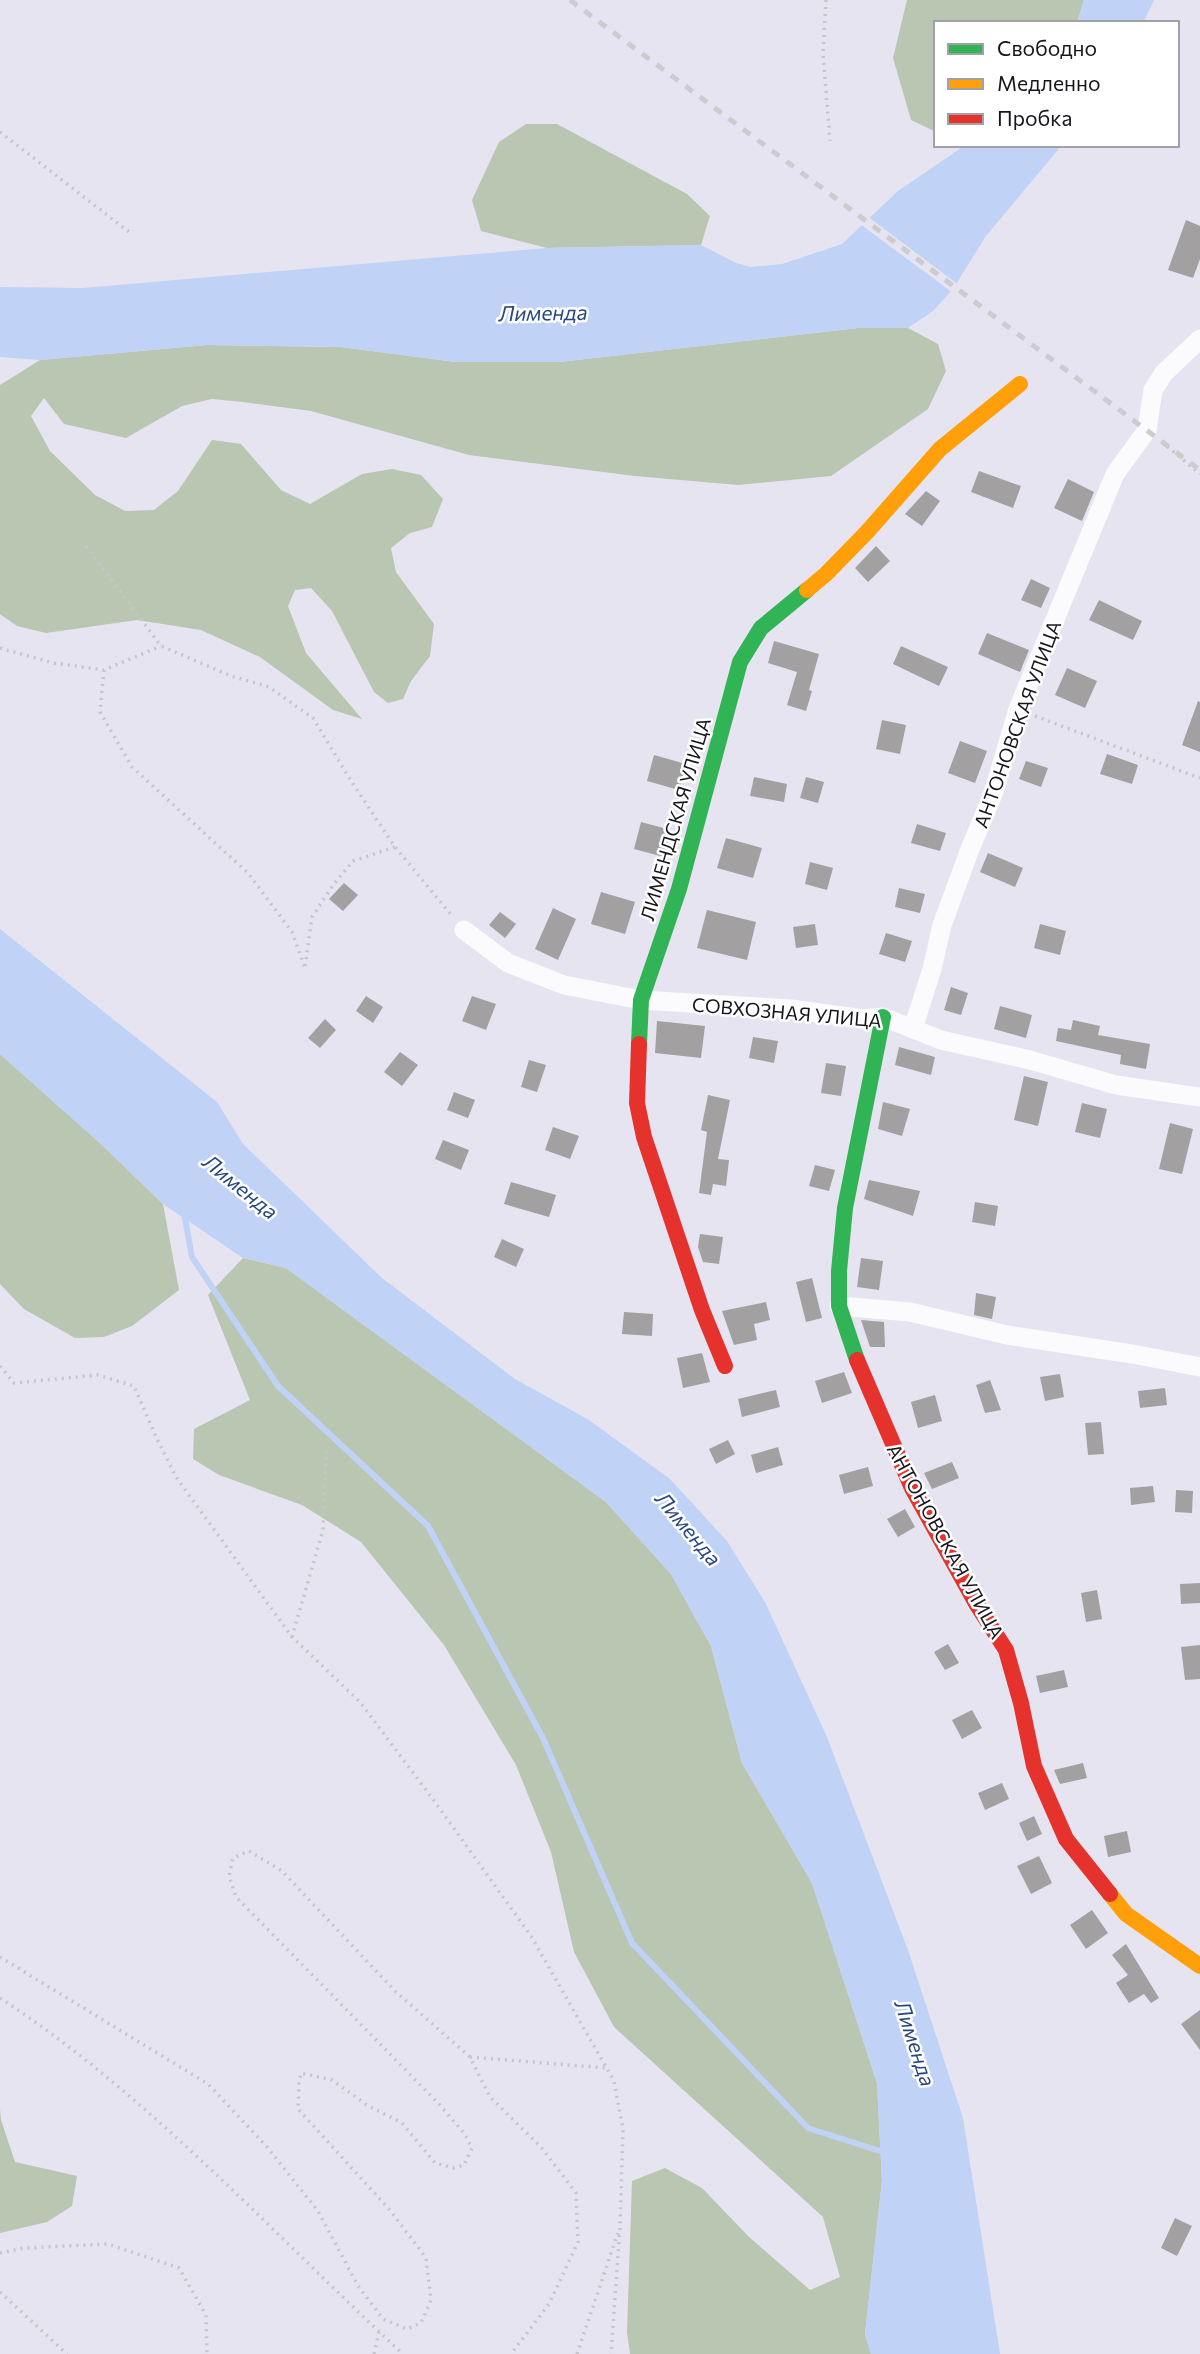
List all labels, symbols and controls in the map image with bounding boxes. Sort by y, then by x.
legend [934,21,1179,147]
text: Свободно [997,35,1097,60]
text: Медленно [997,70,1101,95]
text: Пробка [997,105,1072,130]
water label: Лименда [497,299,588,325]
street label: АНТОНОВСКАЯ УЛИЦА [969,617,1065,831]
street label: ЛИМЕНДСКАЯ УЛИЦА [635,715,715,923]
street label: СОВХОЗНАЯ УЛИЦА [691,992,883,1032]
water label: Лименда [198,1148,284,1224]
street label: АНТОНОВСКАЯ УЛИЦА [883,1440,1009,1642]
water label: Лименда [650,1485,727,1570]
water label: Лименда [890,1996,942,2089]

